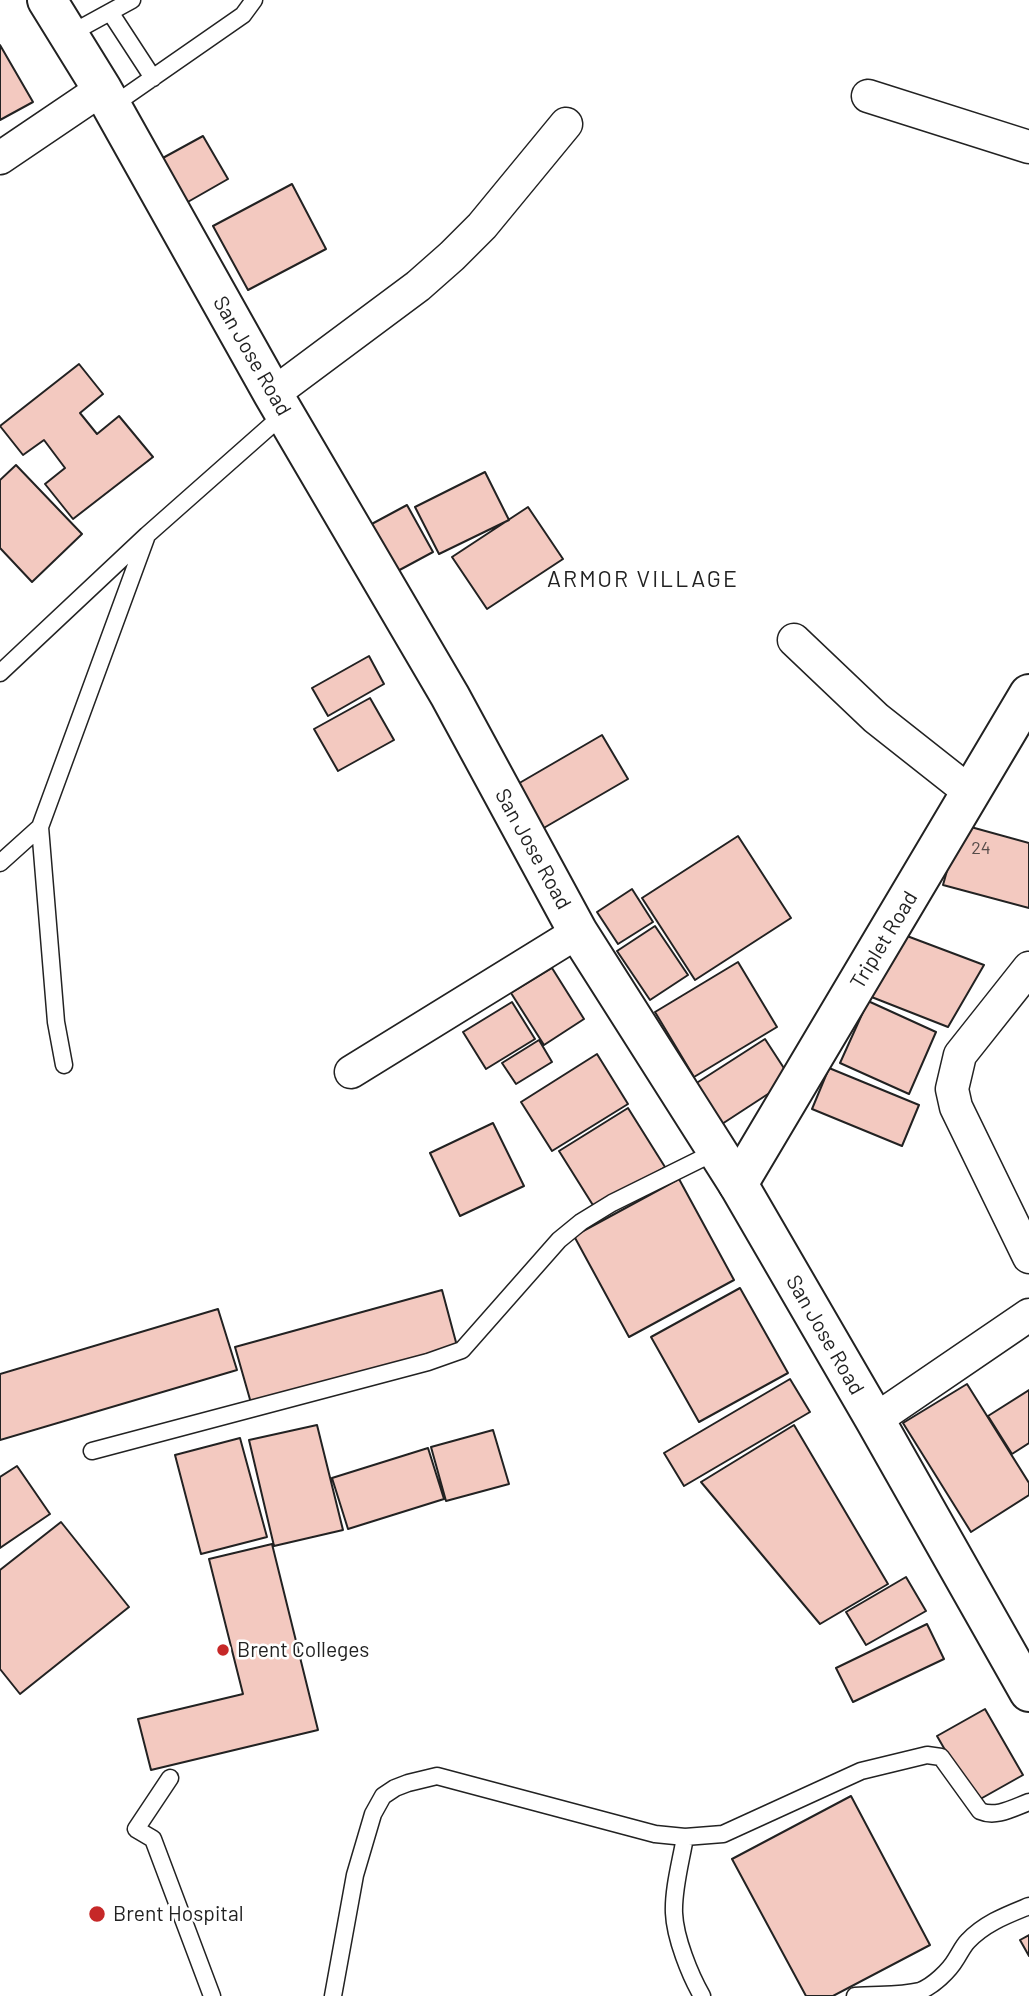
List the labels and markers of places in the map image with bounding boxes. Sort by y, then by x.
place label: Brent Colleges [237,1637,369,1663]
marker: Brent Colleges [215,1642,231,1658]
place label: Brent Hospital [113,1901,243,1927]
marker: Brent Hospital [87,1904,107,1924]

